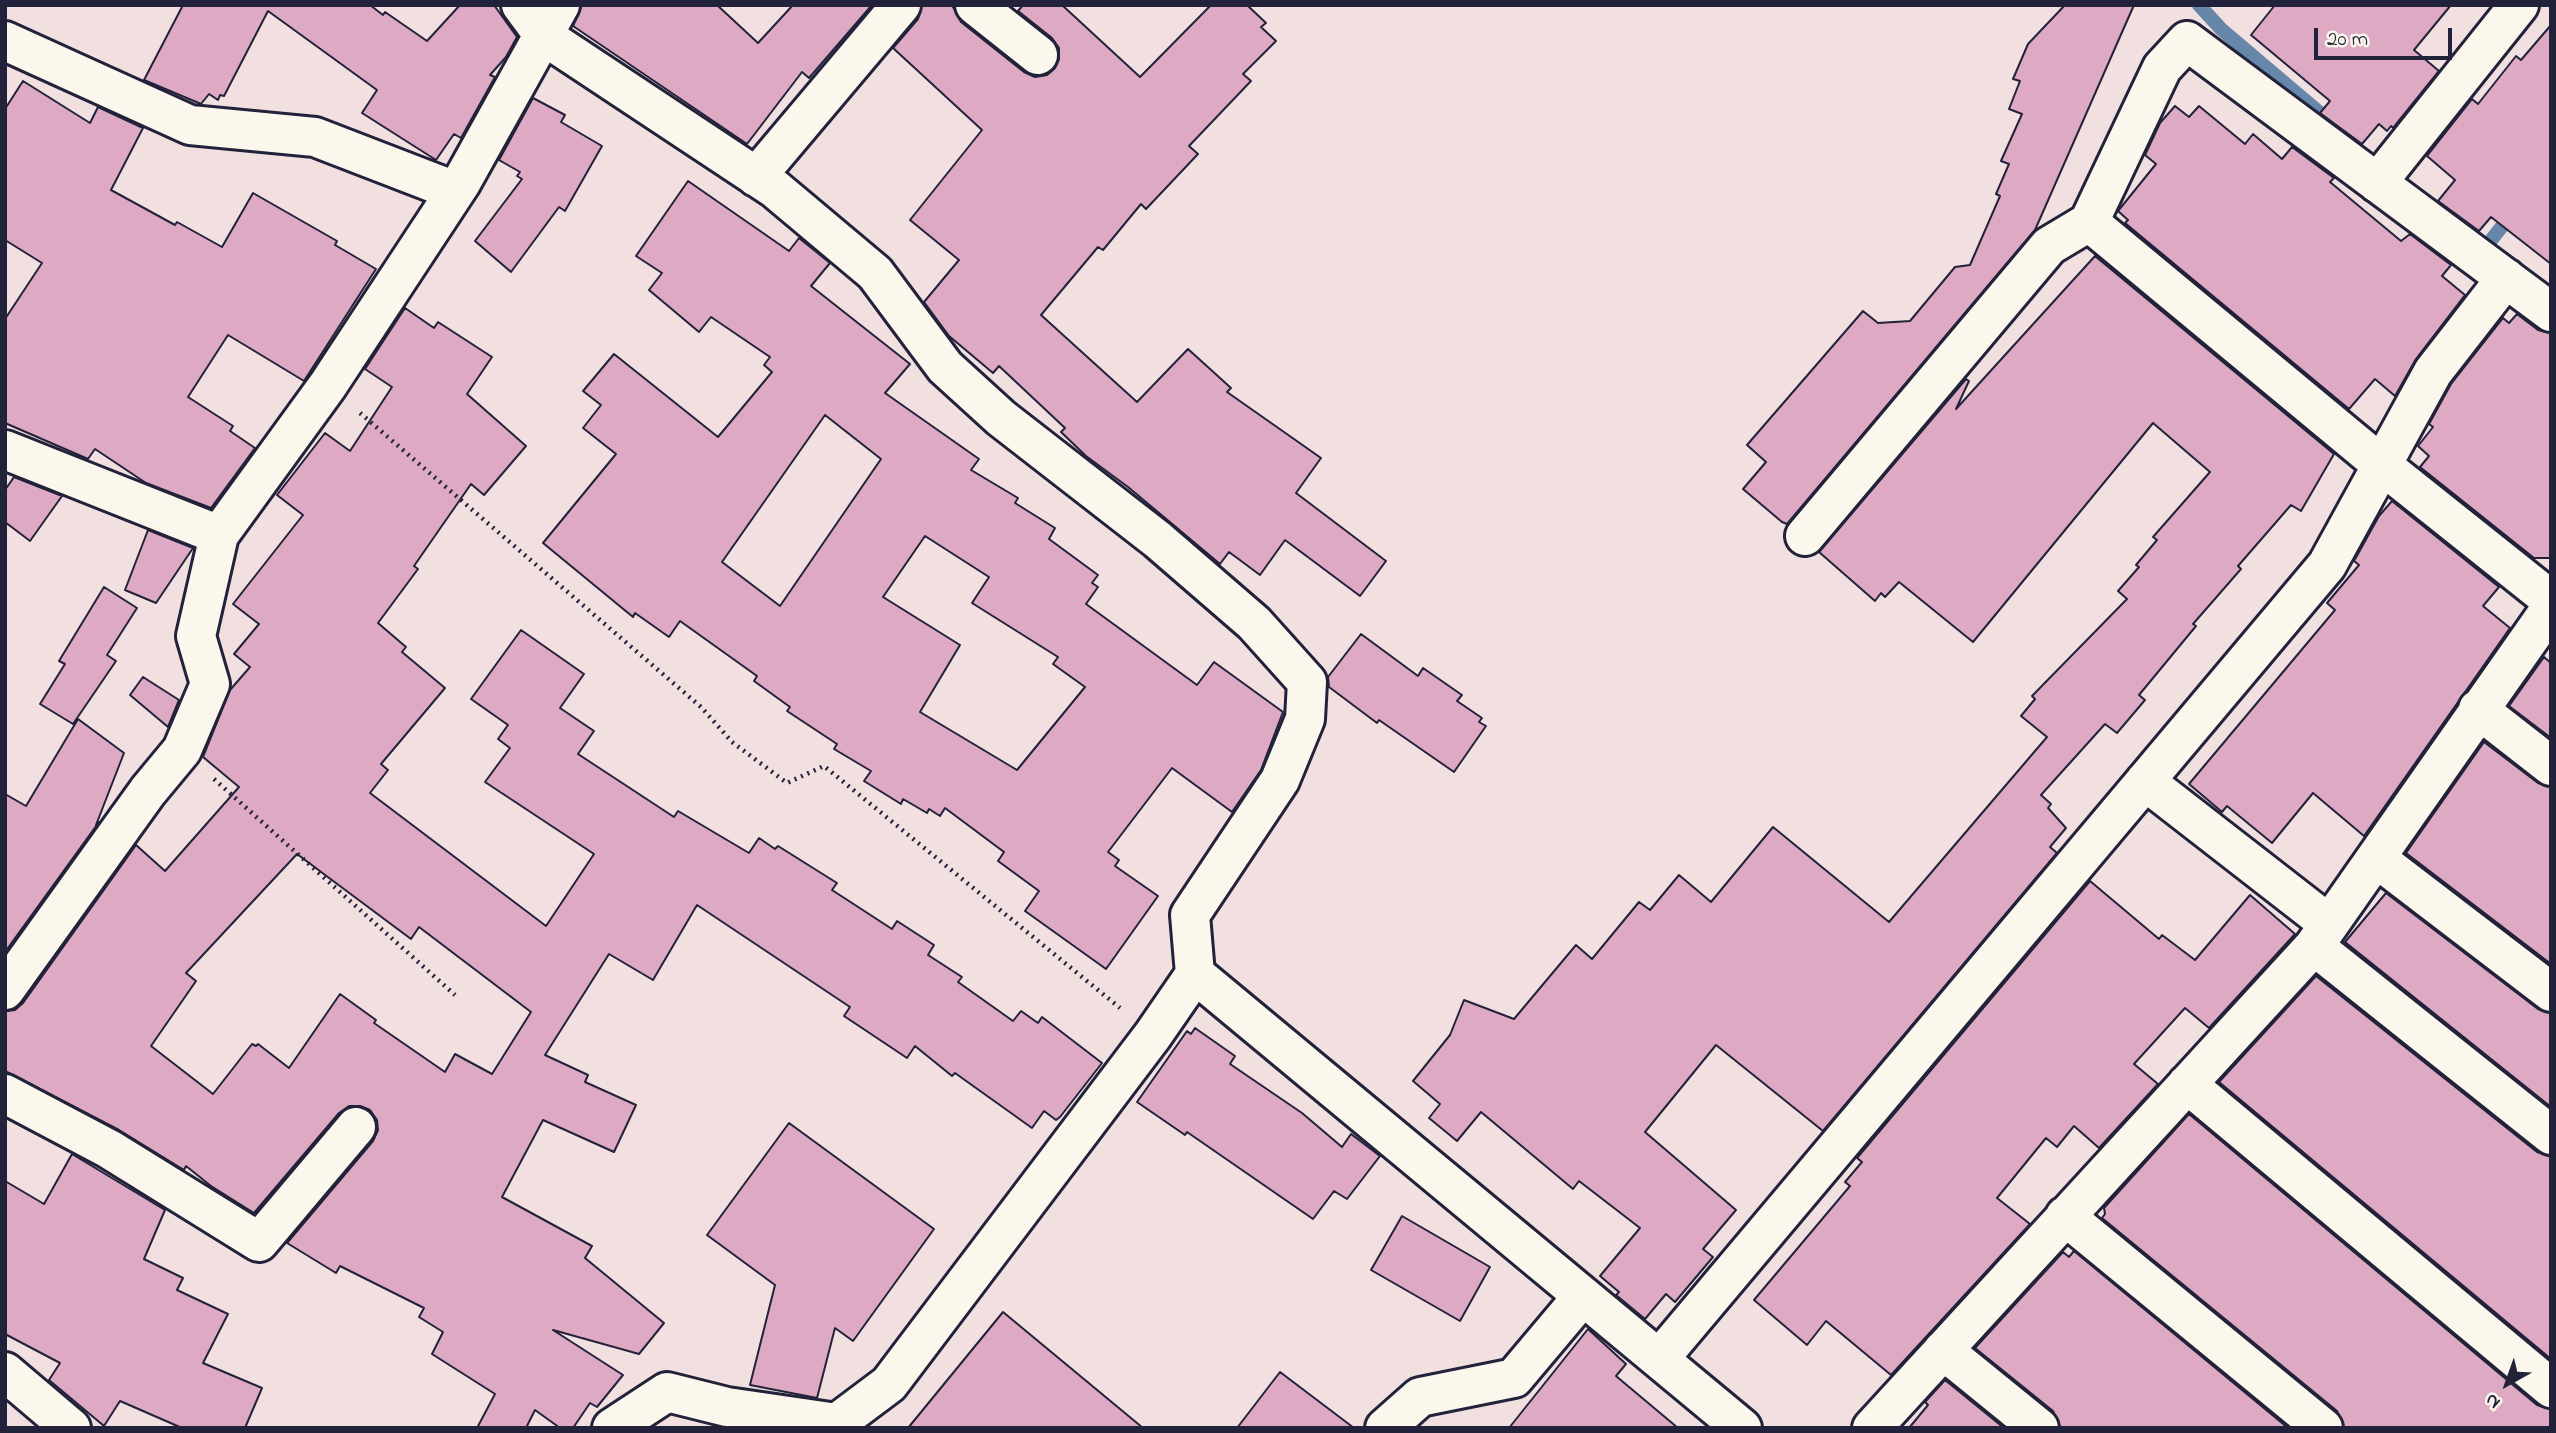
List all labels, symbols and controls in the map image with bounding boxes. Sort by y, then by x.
scale bar [2318,14,2456,58]
text: 20 m [2327,25,2368,55]
north arrow [2472,1349,2542,1419]
text: N [2480,1386,2507,1415]

